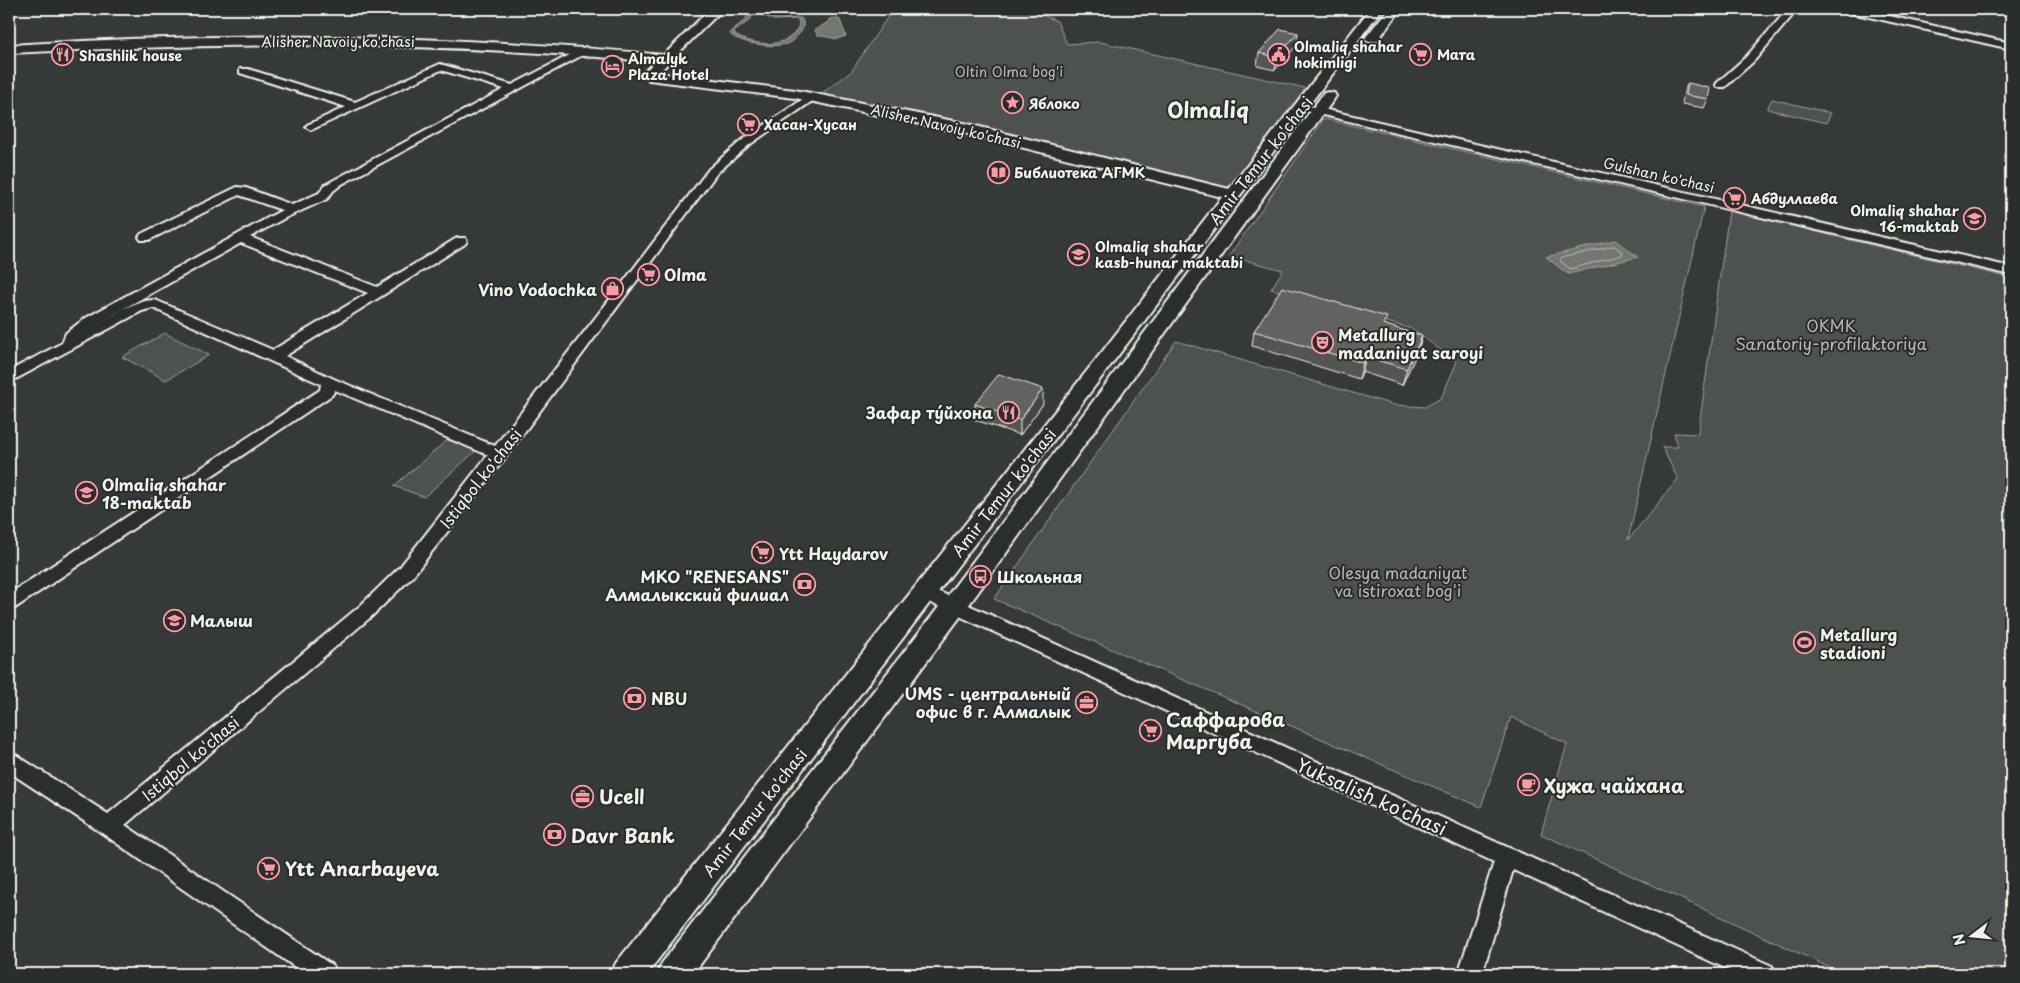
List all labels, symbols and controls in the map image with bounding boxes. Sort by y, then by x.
street label: Alisher Navoiy ko'chasi [261,31,415,52]
place label: Olmaliq shahar hokimligi [1294,36,1404,73]
public building icon: Olmaliq shahar hokimligi [1266,42,1290,66]
supermarket icon: Мата [1409,42,1433,66]
restaurant icon: Shashlik house [51,43,75,67]
place label: Мата [1437,44,1476,65]
place label: Shashlik house [79,45,183,66]
place label: Almalyk Plaza Hotel [628,48,709,85]
hotel icon: Almalyk Plaza Hotel [600,54,624,78]
park label: Oltin Olma bog'i [955,61,1063,82]
place icon: Яблоко [1001,91,1025,115]
street label: Amir Temur ko'chasi [1202,91,1318,229]
place label: Яблоко [1028,93,1080,114]
district label: Olmaliq [1167,93,1249,125]
street label: Alisher Navoiy ko'chasi [869,98,1023,154]
supermarket icon: Хасан-Хусан [736,112,760,136]
place label: Хасан-Хусан [764,114,857,135]
street label: Gulshan ko'chasi [1601,152,1717,198]
library icon: Библиотека АГМК [986,160,1010,184]
place label: Библиотека АГМК [1014,162,1146,183]
supermarket icon: Абдуллаева [1723,186,1747,210]
place label: Абдуллаева [1750,188,1838,209]
place label: Olmaliq shahar 16-maktab [1850,200,1960,237]
school or university icon: Olmaliq shahar 16-maktab [1963,206,1987,230]
place label: Olmaliq shahar kasb-hunar maktabi [1095,236,1243,273]
school or university icon: Olmaliq shahar kasb-hunar maktabi [1067,242,1091,266]
supermarket icon: Olma [636,262,660,286]
place label: Olma [664,262,707,286]
place label: Vino Vodochka [478,277,597,301]
shop icon: Vino Vodochka [601,277,625,301]
park label: OKMK Sanatoriy-profilaktoriya [1735,313,1927,355]
place label: Metallurg madaniyat saroyi [1338,322,1483,364]
theatre icon: Metallurg madaniyat saroyi [1310,331,1334,355]
place label: Зафар тýйхона [865,400,993,424]
restaurant icon: Зафар тýйхона [997,400,1021,424]
street label: Istiqbol ko'chasi [433,423,527,533]
street label: Amir Temur ko'chasi [945,423,1061,561]
place label: Olmaliq shahar 18-maktab [102,472,227,514]
school or university icon: Olmaliq shahar 18-maktab [74,481,98,505]
supermarket icon: Ytt Haydarov [751,541,775,565]
place label: Ytt Haydarov [779,541,888,565]
park label: Olesya madaniyat va istiroxat bog'i [1328,560,1468,602]
place label: МКО "RENESANS" Алмалыкский филиал [605,564,789,606]
bus stop icon: Школьная [969,564,993,588]
place label: Школьная [997,564,1082,588]
bank icon: МКО "RENESANS" Алмалыкский филиал [793,573,817,597]
school or university icon: Малыш [162,608,186,632]
place label: Малыш [190,608,253,632]
place label: Metallurg stadioni [1820,622,1898,664]
sports icon: Metallurg stadioni [1792,631,1816,655]
place label: UMS - центральный офис в г. Алмалык [905,681,1072,723]
bank icon: NBU [623,686,647,710]
place label: NBU [651,686,687,710]
office icon: UMS - центральный офис в г. Алмалык [1075,690,1099,714]
place label: Саффарова Маргуба [1166,705,1285,755]
street label: Istiqbol ko'chasi [136,710,244,806]
supermarket icon: Саффарова Маргуба [1138,718,1162,742]
street label: Amir Temur ko'chasi [696,743,812,881]
street label: Yuksalish ko'chasi [1292,750,1452,842]
place label: Хужа чайхана [1544,771,1684,799]
cafe icon: Хужа чайхана [1516,773,1540,797]
place label: Ucell [599,782,644,810]
office icon: Ucell [571,784,595,808]
place label: Davr Bank [571,821,675,849]
bank icon: Davr Bank [543,823,567,847]
place label: Ytt Anarbayeva [285,854,439,882]
supermarket icon: Ytt Anarbayeva [257,856,281,880]
north arrow [1948,910,1998,960]
text: N [1947,931,1971,948]

